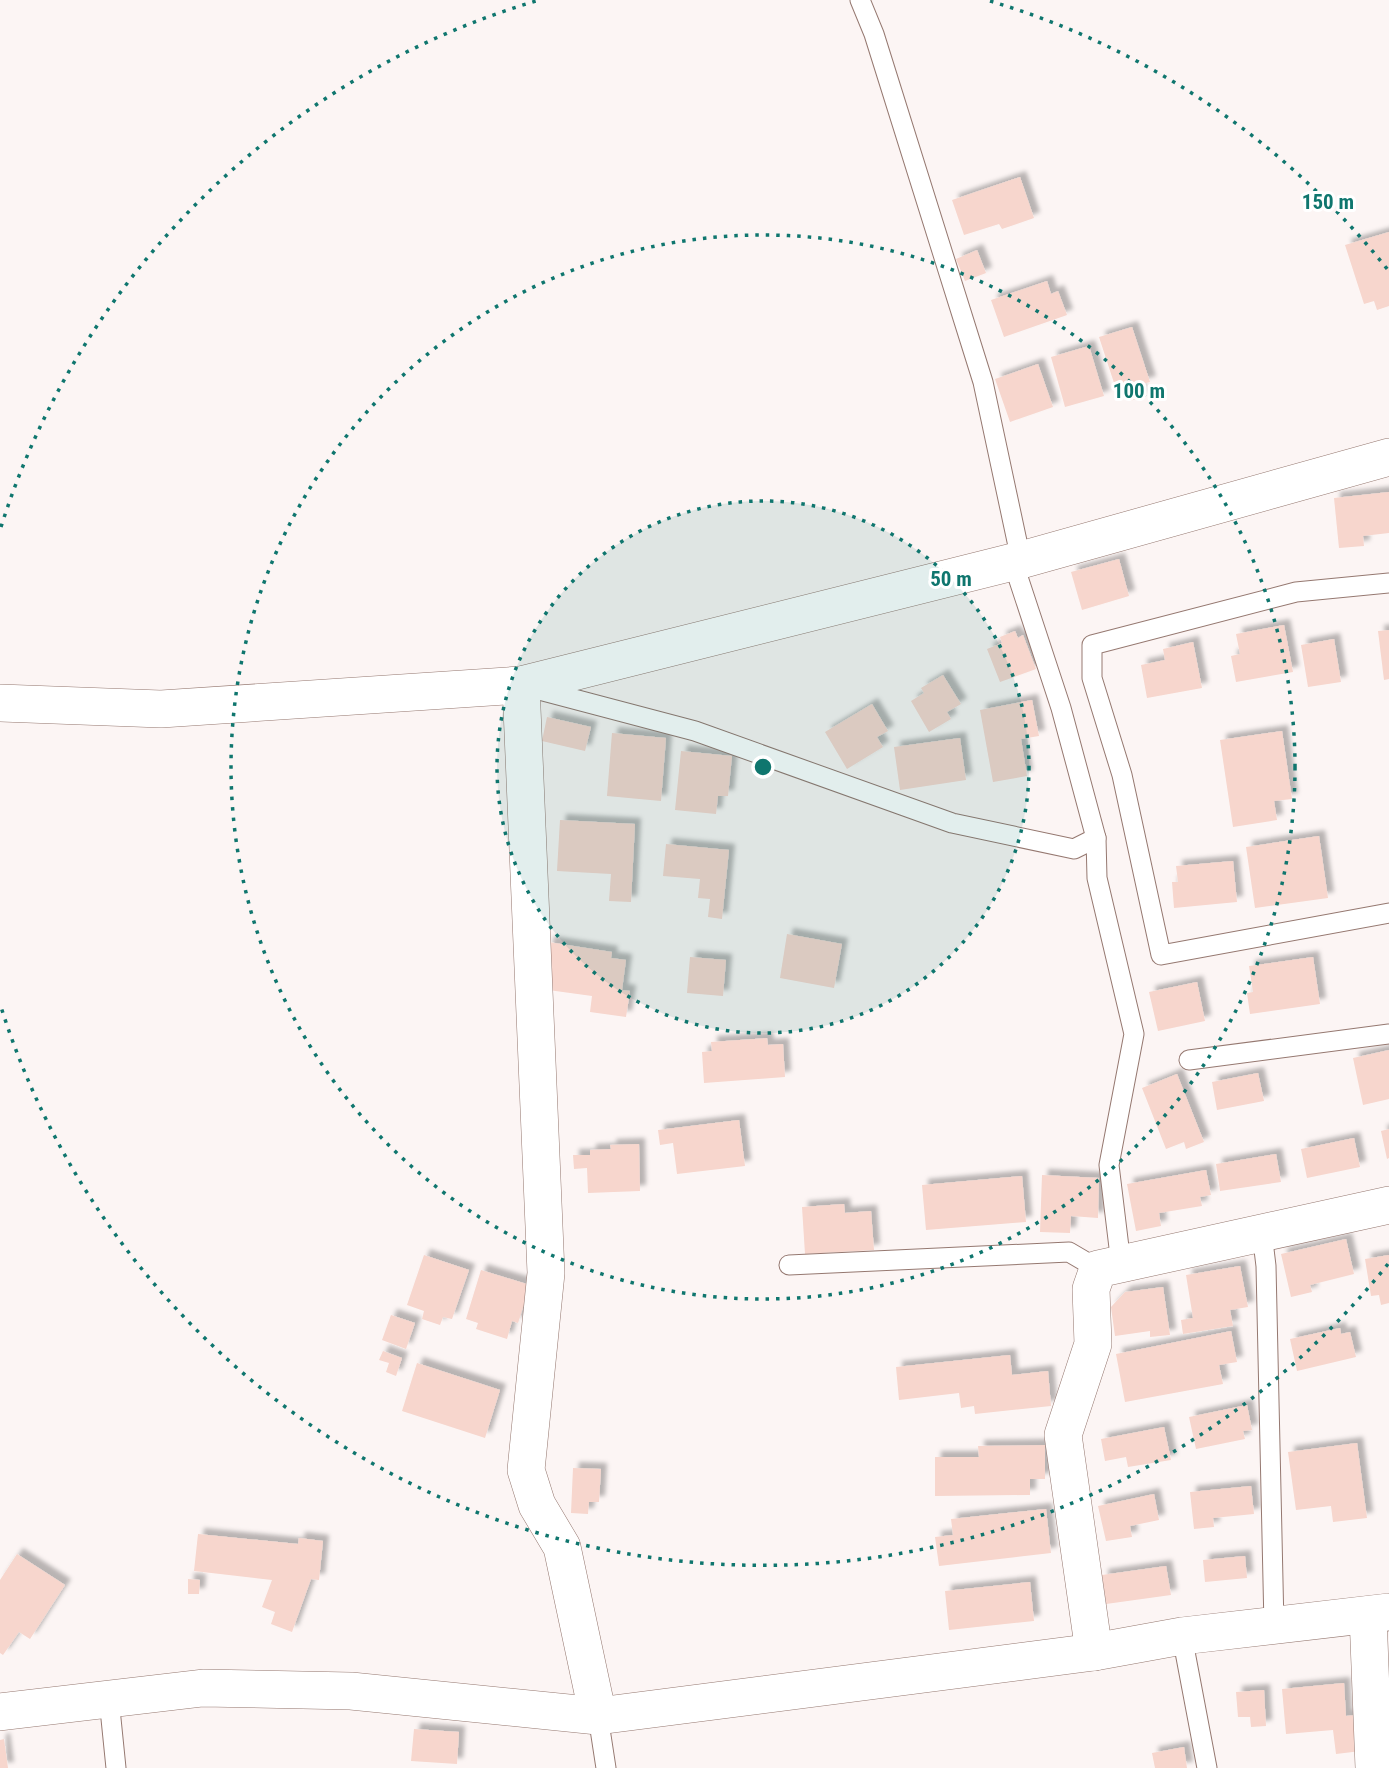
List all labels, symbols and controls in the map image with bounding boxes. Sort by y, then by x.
text: 150 m [1302,190,1354,214]
text: 100 m [1113,379,1165,403]
text: 50 m [930,567,972,591]
centre of rings [751,755,775,779]

